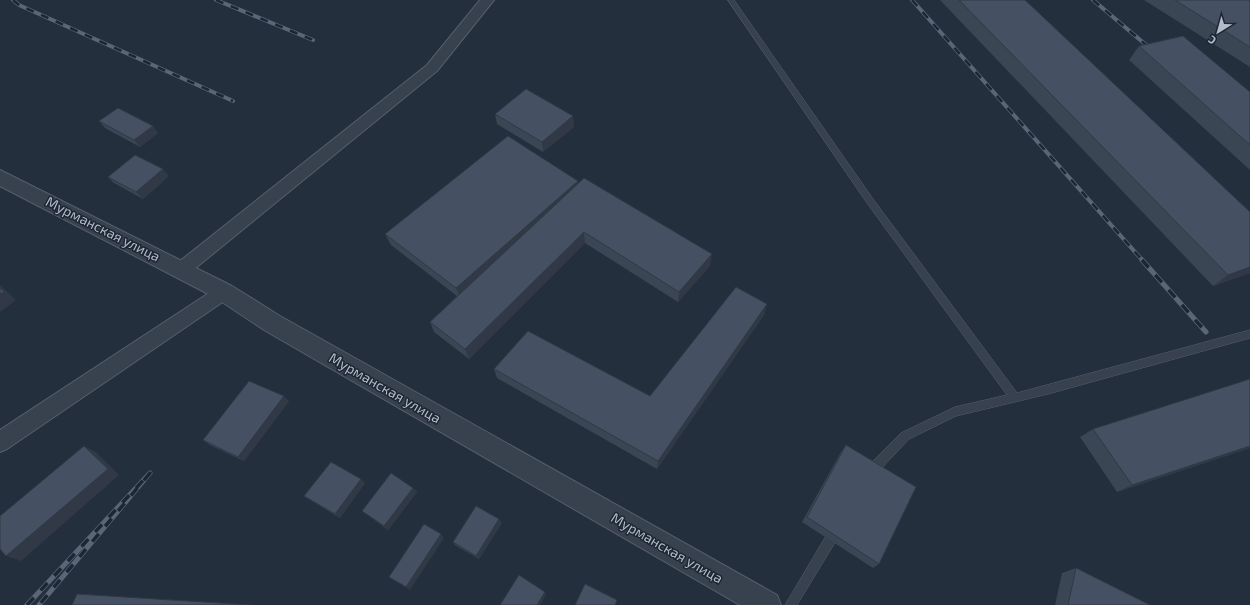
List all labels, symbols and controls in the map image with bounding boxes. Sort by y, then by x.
north arrow [1198,12,1238,52]
text: С [1205,33,1218,48]
street label: Мурманская улица [43,192,163,265]
street label: Мурманская улица [326,349,444,426]
street label: Мурманская улица [608,509,726,586]

